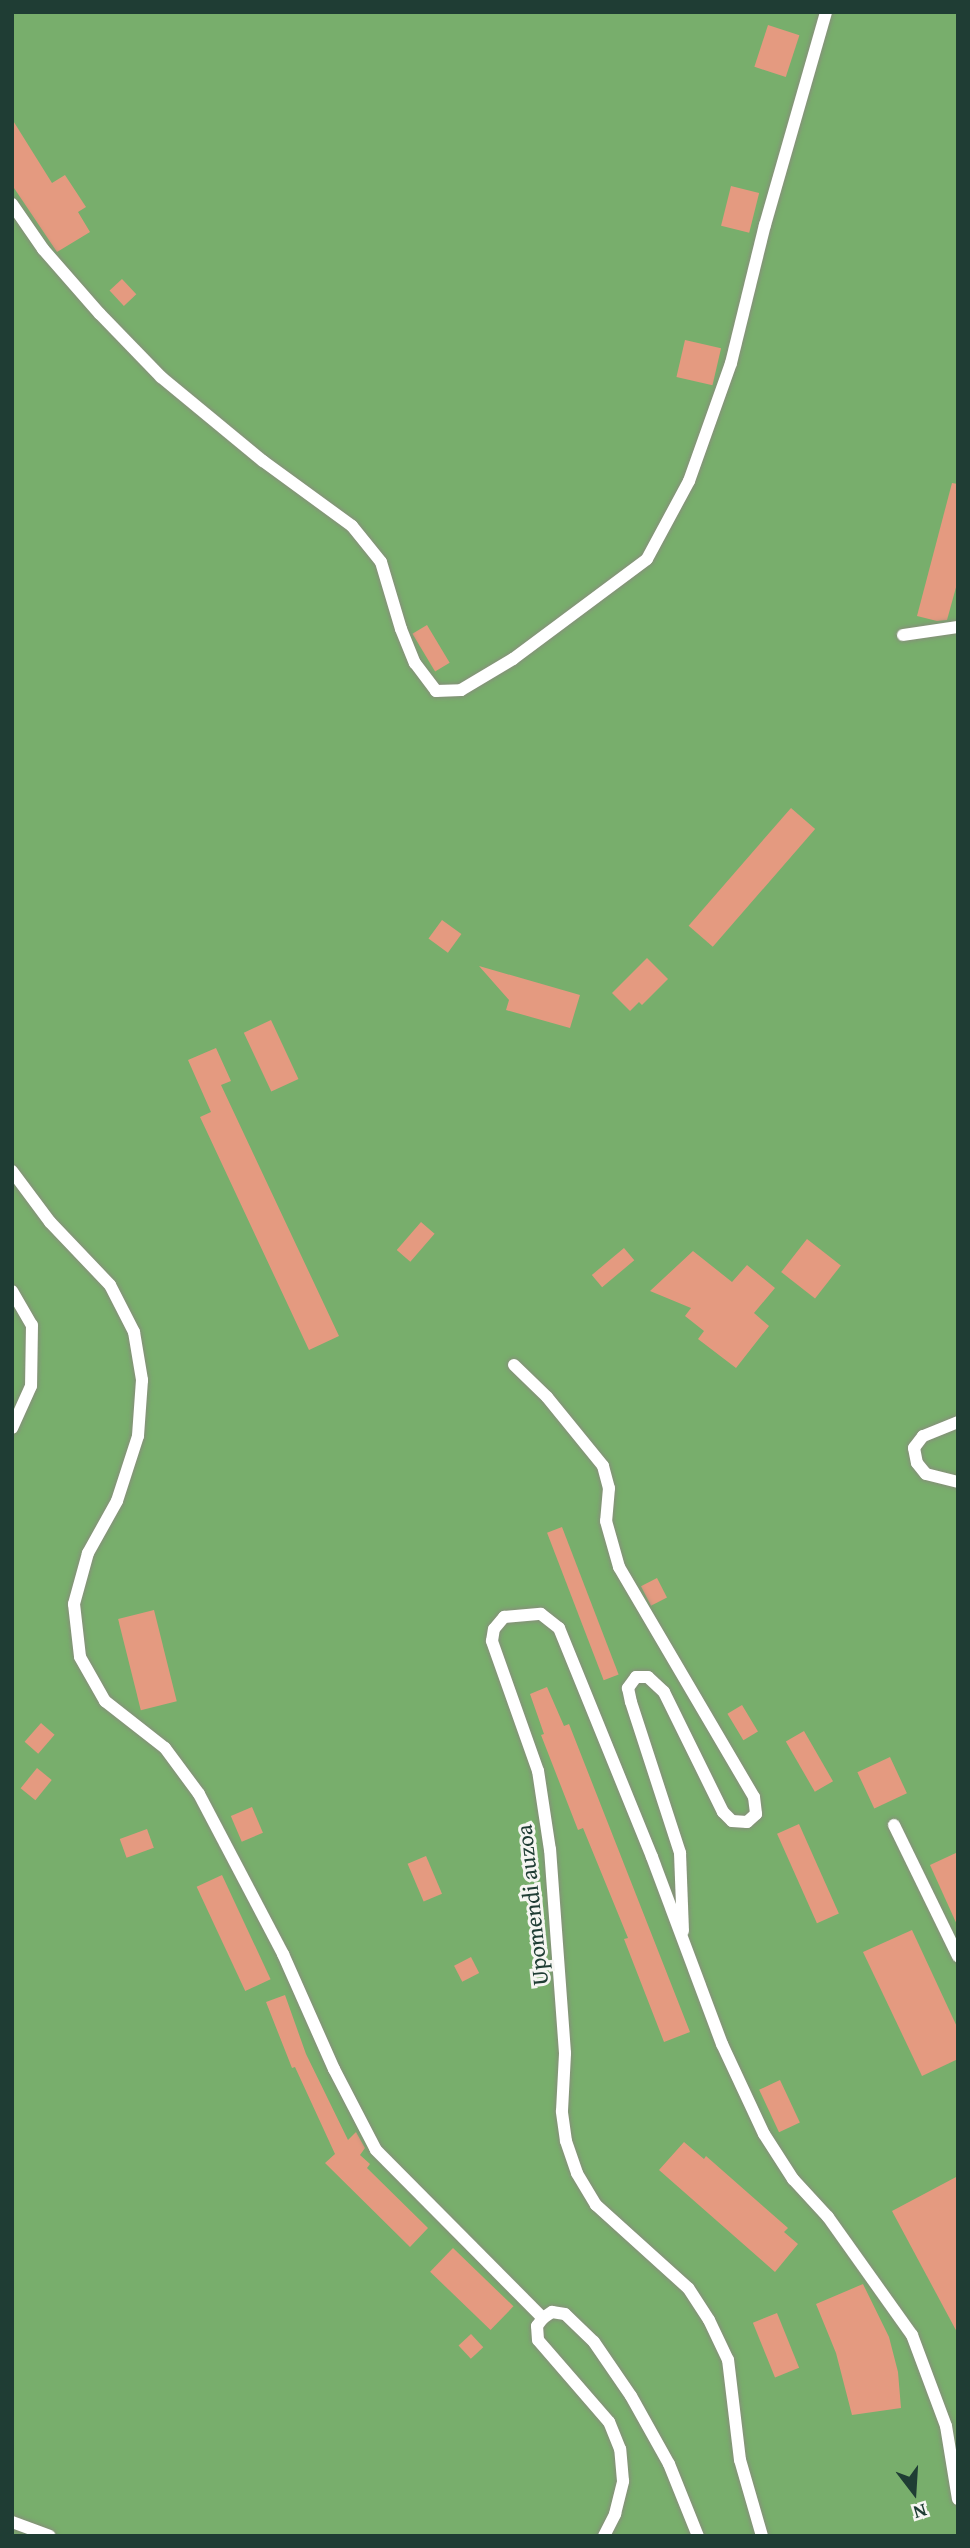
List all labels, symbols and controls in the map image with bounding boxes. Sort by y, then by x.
street label: Upomendi auzoa [510,1823,554,1987]
north arrow [879,2457,949,2527]
text: N [910,2497,930,2527]

